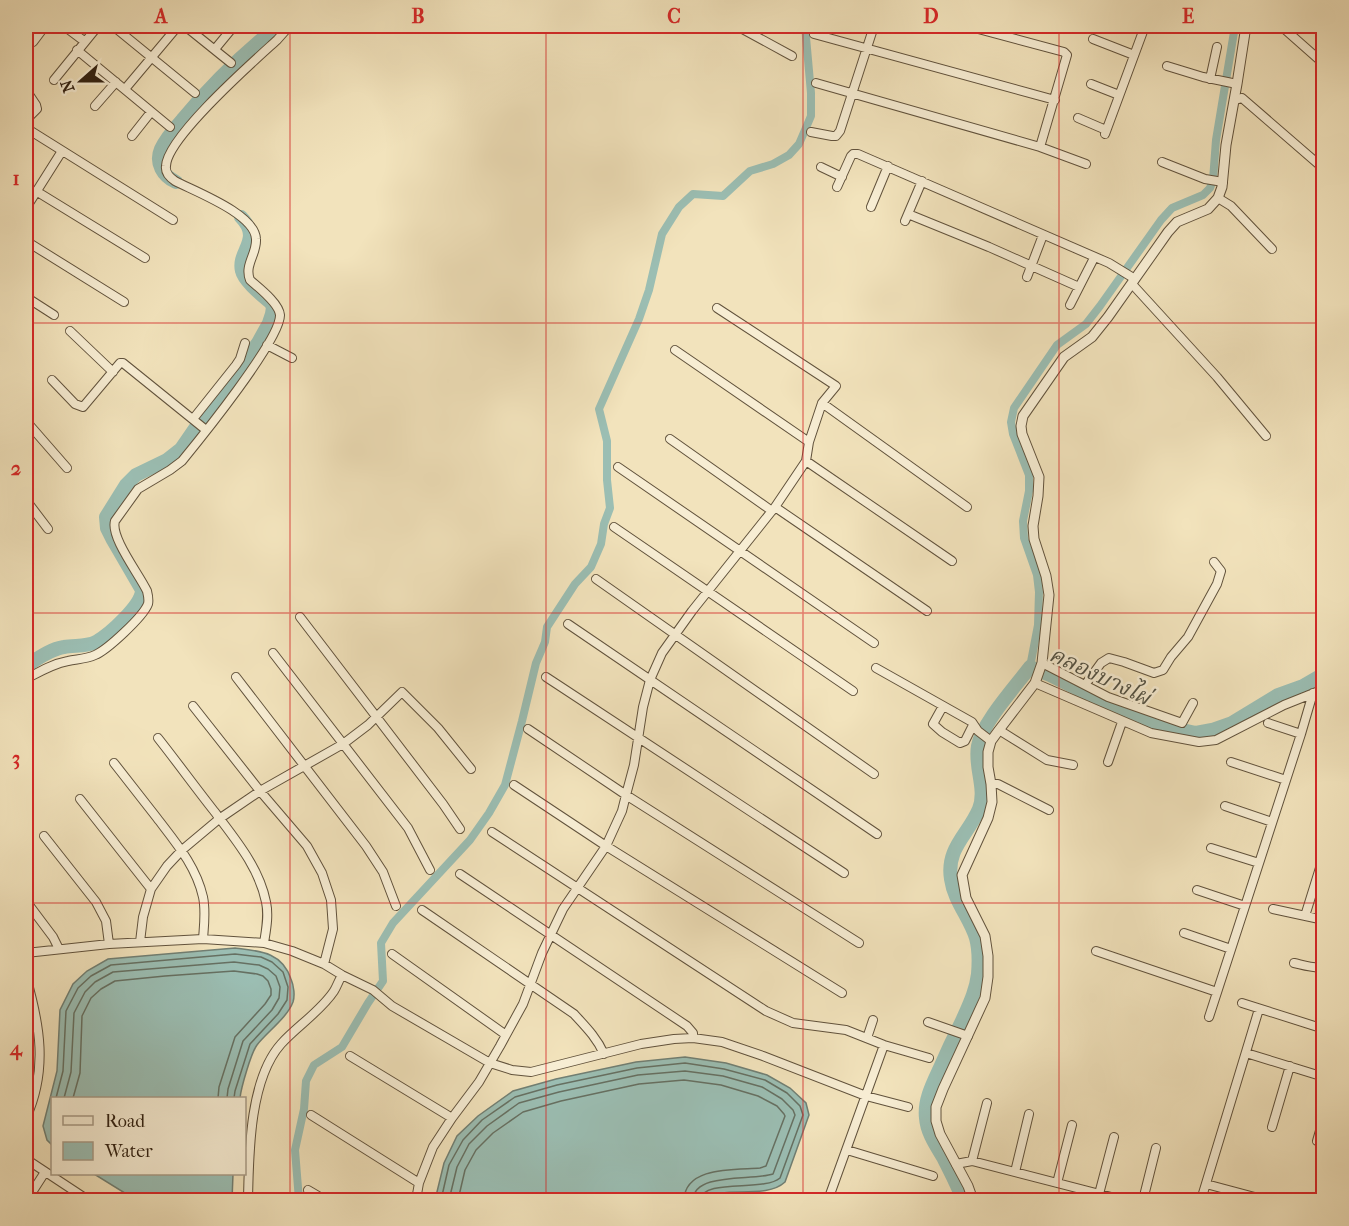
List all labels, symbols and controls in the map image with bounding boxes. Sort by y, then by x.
text: A [153,5,169,28]
text: B [411,5,425,28]
text: C [667,5,681,28]
text: D [923,5,939,28]
text: E [1182,5,1194,28]
north arrow [51,51,111,111]
text: N [56,76,79,95]
text: 1 [12,167,20,190]
text: 2 [11,457,21,480]
water label: คลองบางไผ่ [1045,639,1159,712]
text: 3 [12,747,20,770]
text: 4 [9,1037,23,1061]
legend [51,1097,246,1175]
text: Road [105,1111,145,1132]
text: Water [104,1141,153,1162]

